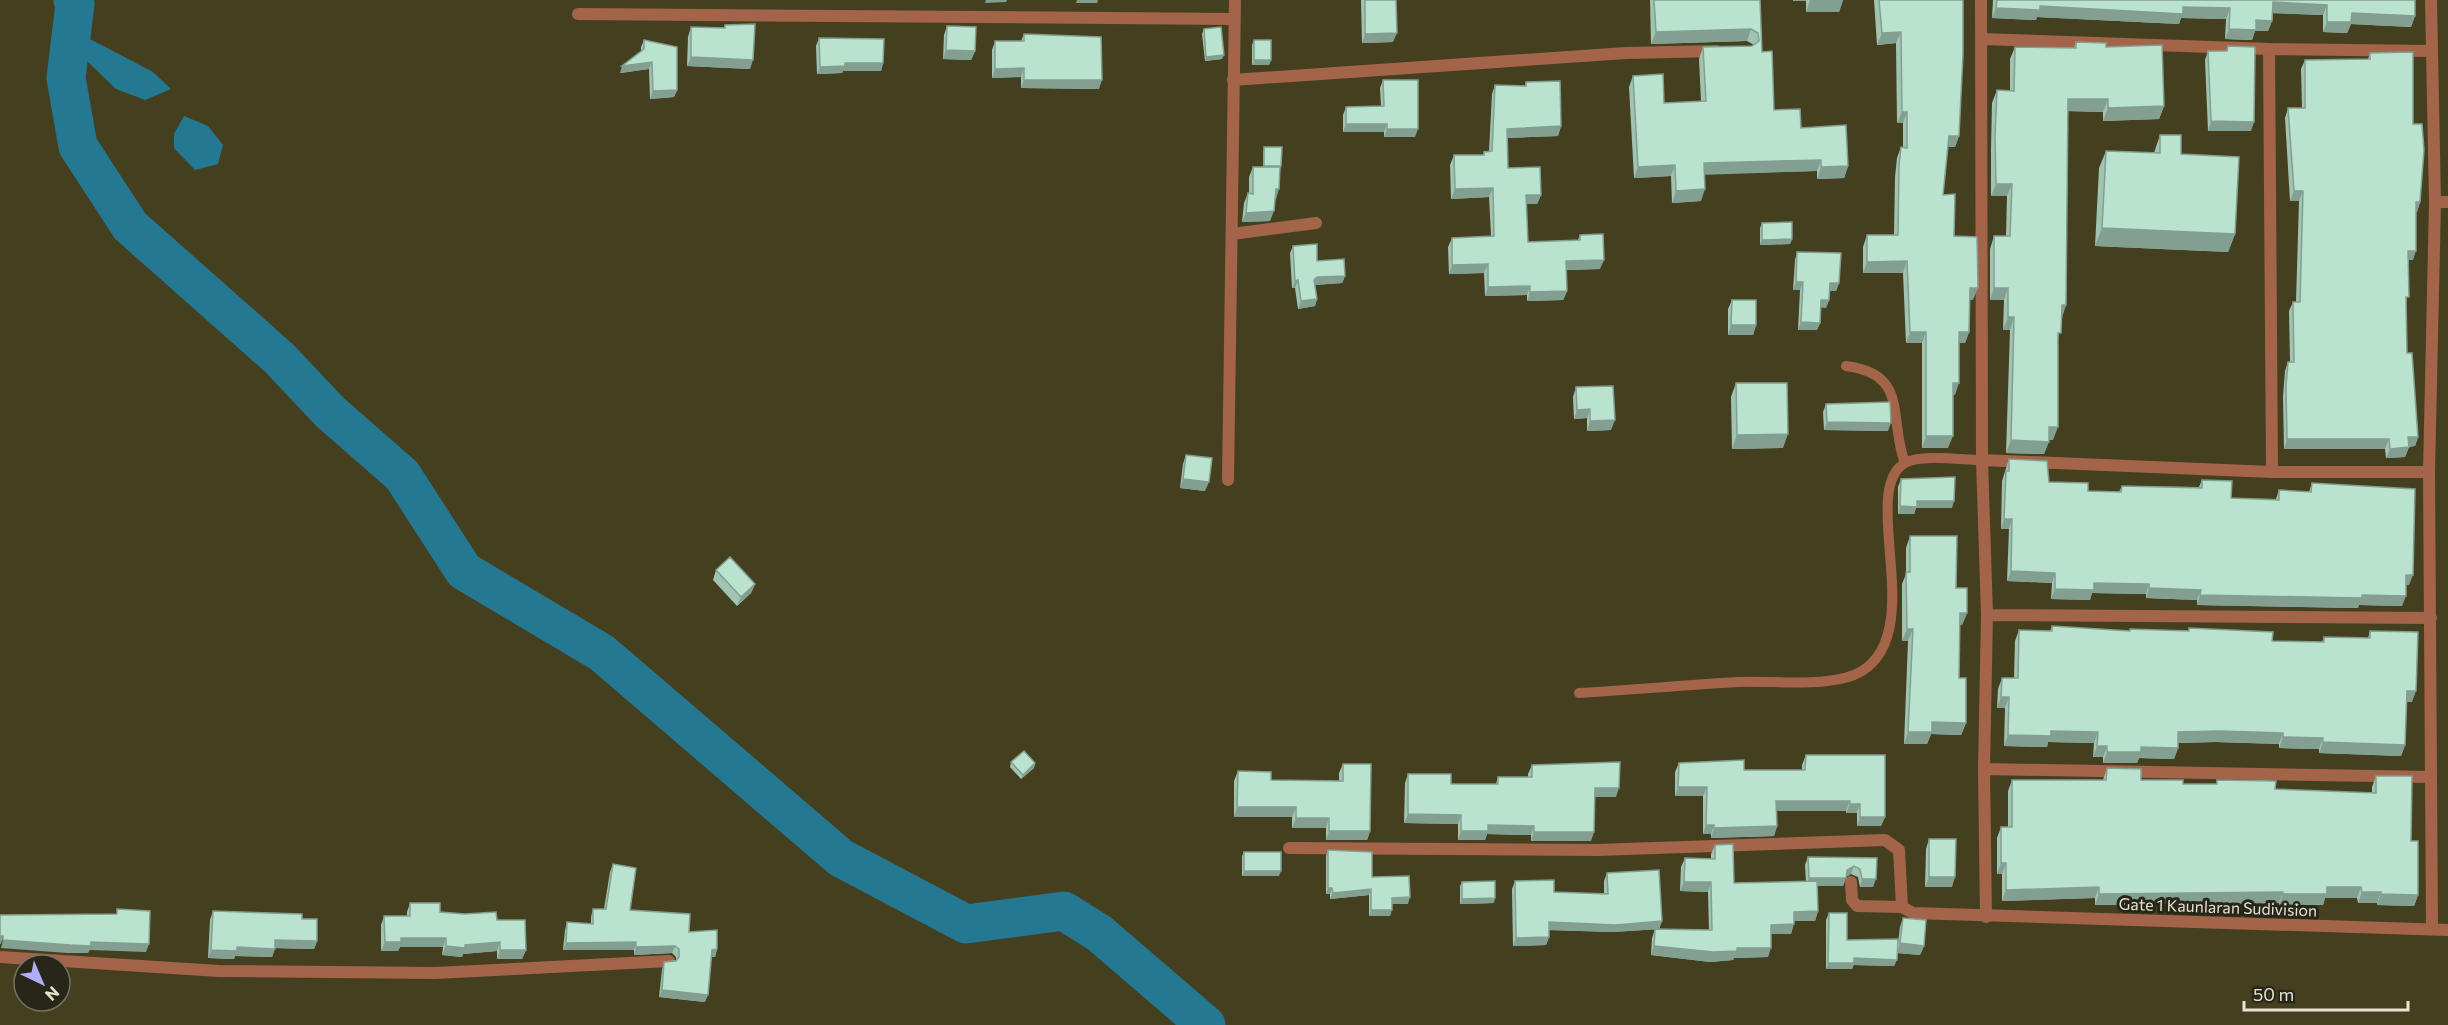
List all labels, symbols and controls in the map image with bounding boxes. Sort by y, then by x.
street label: Gate 1 Kaunlaran Sudivision [2118,894,2318,919]
north arrow [12,953,72,1013]
scale bar [2244,974,2408,1012]
text: N [42,983,64,1005]
text: 50 m [2253,983,2294,1005]

